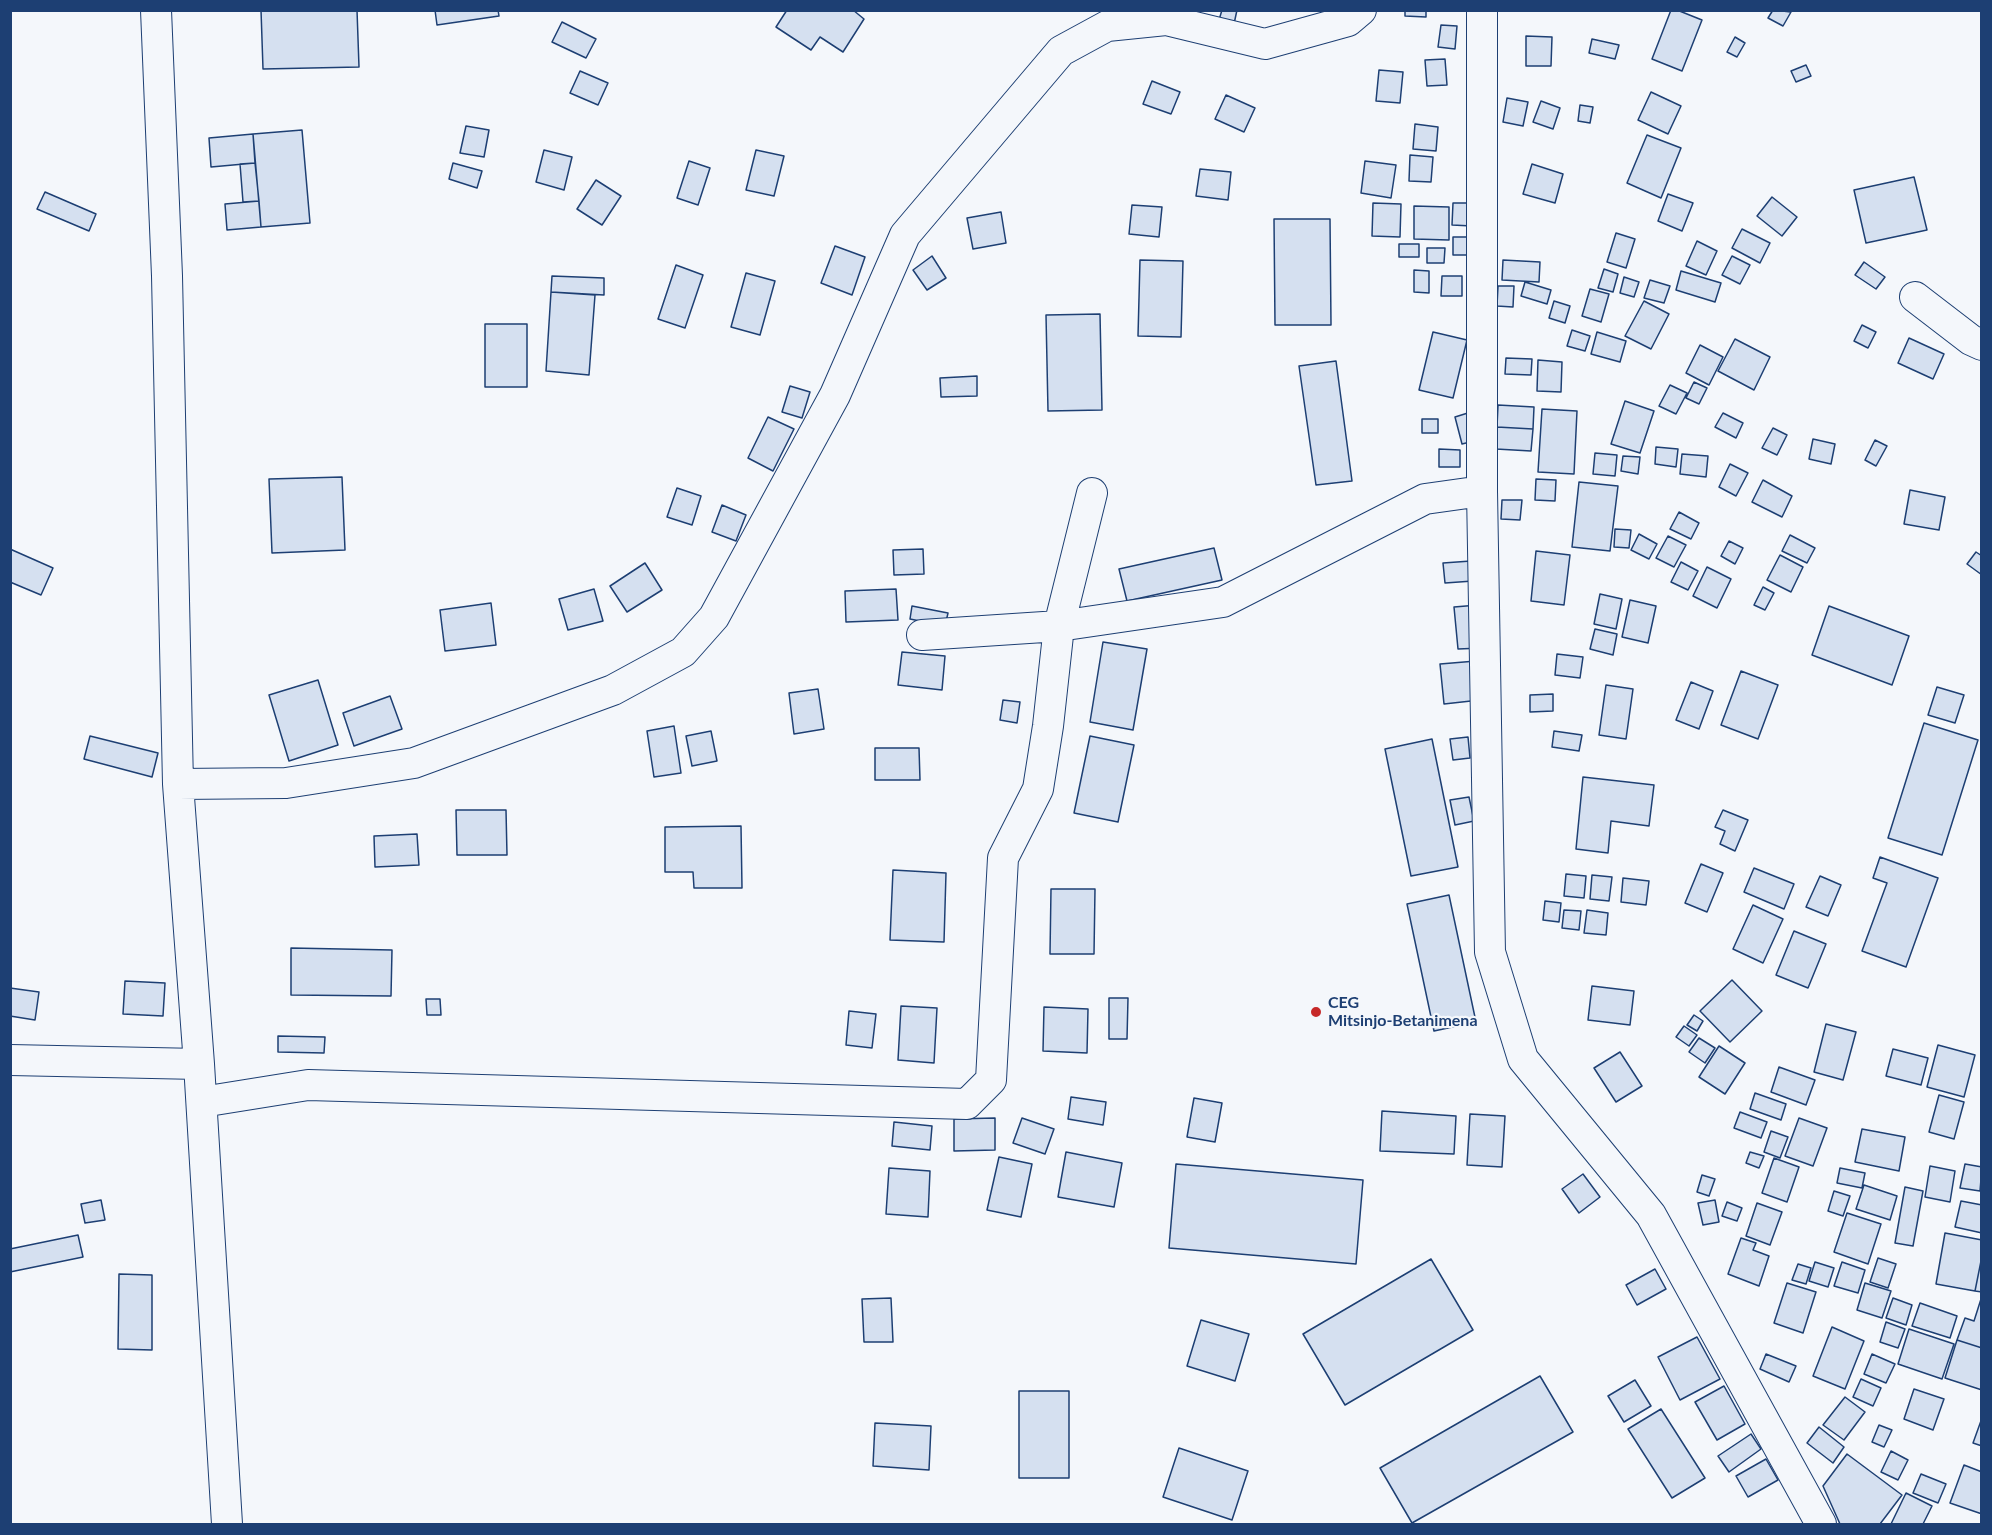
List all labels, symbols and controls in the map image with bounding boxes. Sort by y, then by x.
place label: CEG Mitsinjo-Betanimena [1328,993,1478,1031]
marker: CEG Mitsinjo-Betanimena [1309,1005,1323,1019]

